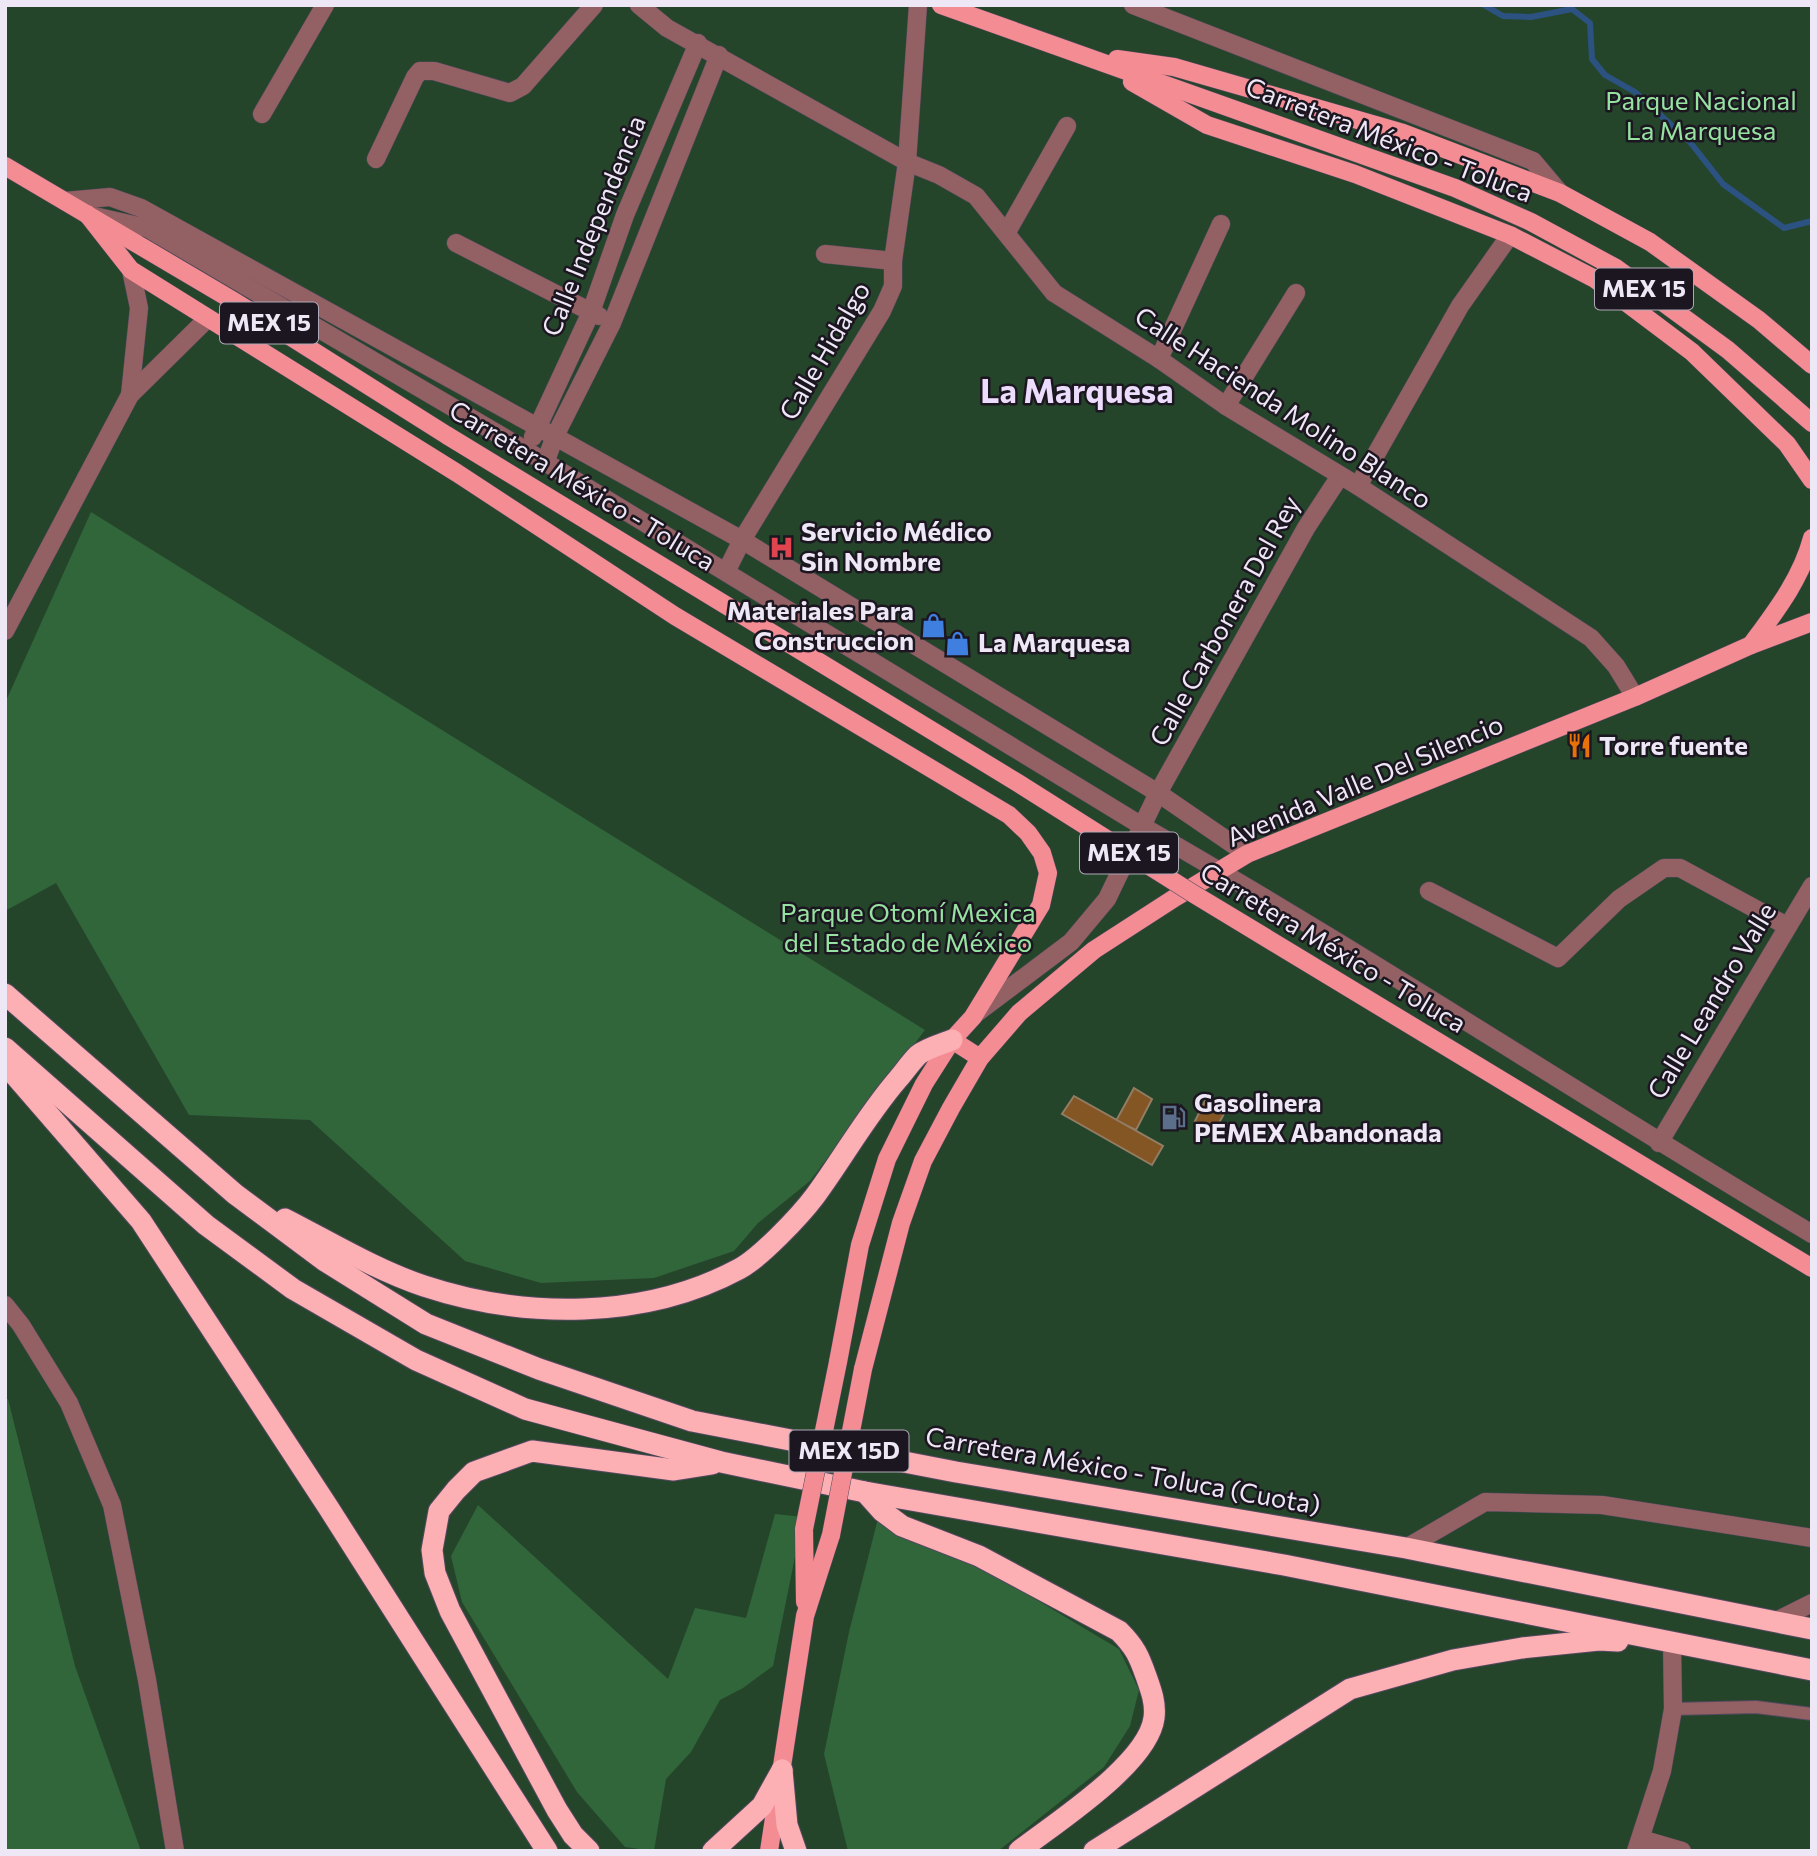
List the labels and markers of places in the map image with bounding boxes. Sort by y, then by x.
place label: Servicio Médico Sin Nombre [801,515,992,576]
hospital icon: Servicio Médico Sin Nombre [767,533,795,561]
place label: Materiales Para Construccion [727,594,914,655]
shop icon: Materiales Para Construccion [920,612,948,640]
place label: La Marquesa [978,626,1130,657]
shop icon: La Marquesa [944,629,972,657]
place label: Torre fuente [1599,729,1748,760]
restaurant icon: Torre fuente [1565,732,1593,760]
place label: Gasolinera PEMEX Abandonada [1194,1086,1442,1147]
fuel station icon: Gasolinera PEMEX Abandonada [1160,1104,1188,1132]

